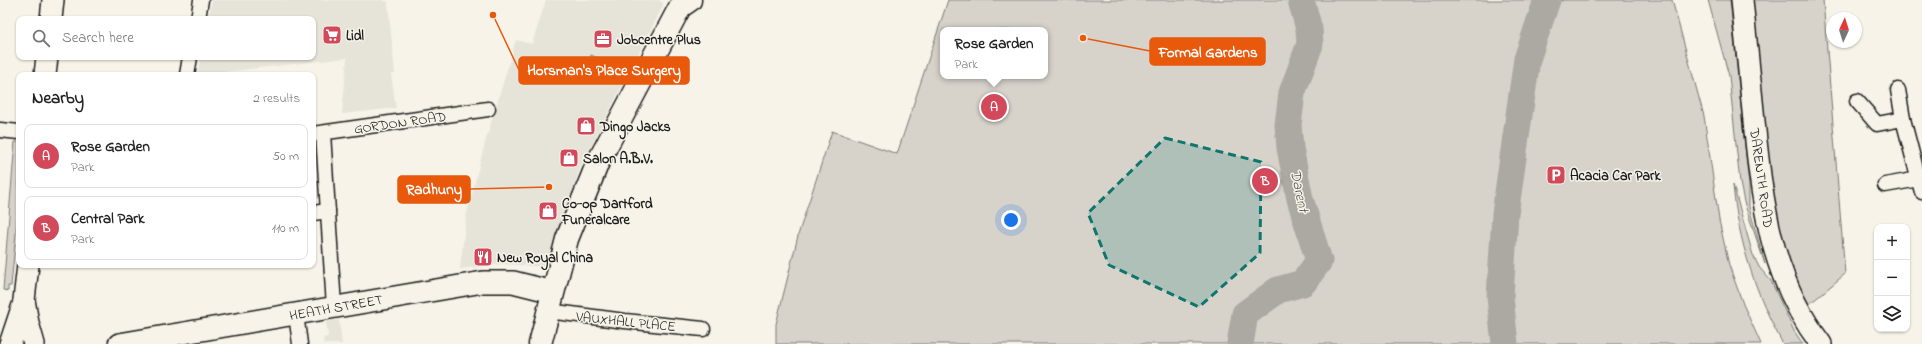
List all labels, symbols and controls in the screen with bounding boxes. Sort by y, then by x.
north arrow [1826,12,1862,48]
search box [16,16,316,60]
supermarket icon: Lidl [321,24,343,46]
place label: Lidl [346,26,365,47]
icon: search [30,27,52,49]
text: Search here [62,27,134,49]
popup [940,27,1048,79]
office icon: Jobcentre Plus [592,28,614,50]
place label: Jobcentre Plus [617,30,701,51]
text: Rose Garden [955,33,1033,55]
callout: Formal Gardens [1150,38,1265,65]
text: Formal Gardens [1157,42,1258,64]
text: Park [955,55,978,74]
callout: Horsman's Place Surgery [519,57,689,84]
text: Horsman's Place Surgery [527,60,681,84]
text: Nearby [32,86,84,111]
text: 2 results [253,89,300,108]
pin: A [981,92,1007,122]
street label: GORDON ROAD [353,107,448,140]
shop icon: Dingo Jacks [575,115,597,137]
place label: Dingo Jacks [599,117,671,140]
street label: DARENTH ROAD [1743,126,1778,229]
text: Rose Garden [71,136,150,158]
text: A [42,147,50,166]
text: 50 m [273,147,299,166]
shop icon: Salon A.B.V. [558,147,580,169]
place label: Salon A.B.V. [583,149,653,170]
text: Park [71,158,95,177]
parking icon: Acacia Car Park [1545,164,1567,186]
pin: B [1252,166,1278,196]
place label: Acacia Car Park [1570,166,1661,187]
water label: Darent [1284,168,1315,216]
callout: Radhuny [398,176,470,203]
text: Radhuny [405,179,463,203]
place label: Co-op Dartford Funeralcare [561,194,653,231]
shop icon: Co-op Dartford Funeralcare [537,200,559,222]
text: Central Park [71,208,145,230]
your location [1001,210,1021,230]
text: B [42,219,50,238]
text: 110 m [272,219,299,238]
map controls [1874,224,1910,332]
button: + [1874,224,1910,260]
text: Park [71,230,95,249]
restaurant icon: New Royal China [472,246,494,268]
place label: New Royal China [497,248,593,271]
button: − [1874,260,1910,296]
street label: HEATH STREET [288,290,385,327]
button: layers [1874,296,1910,332]
street label: VAUXHALL PLACE [574,307,677,338]

